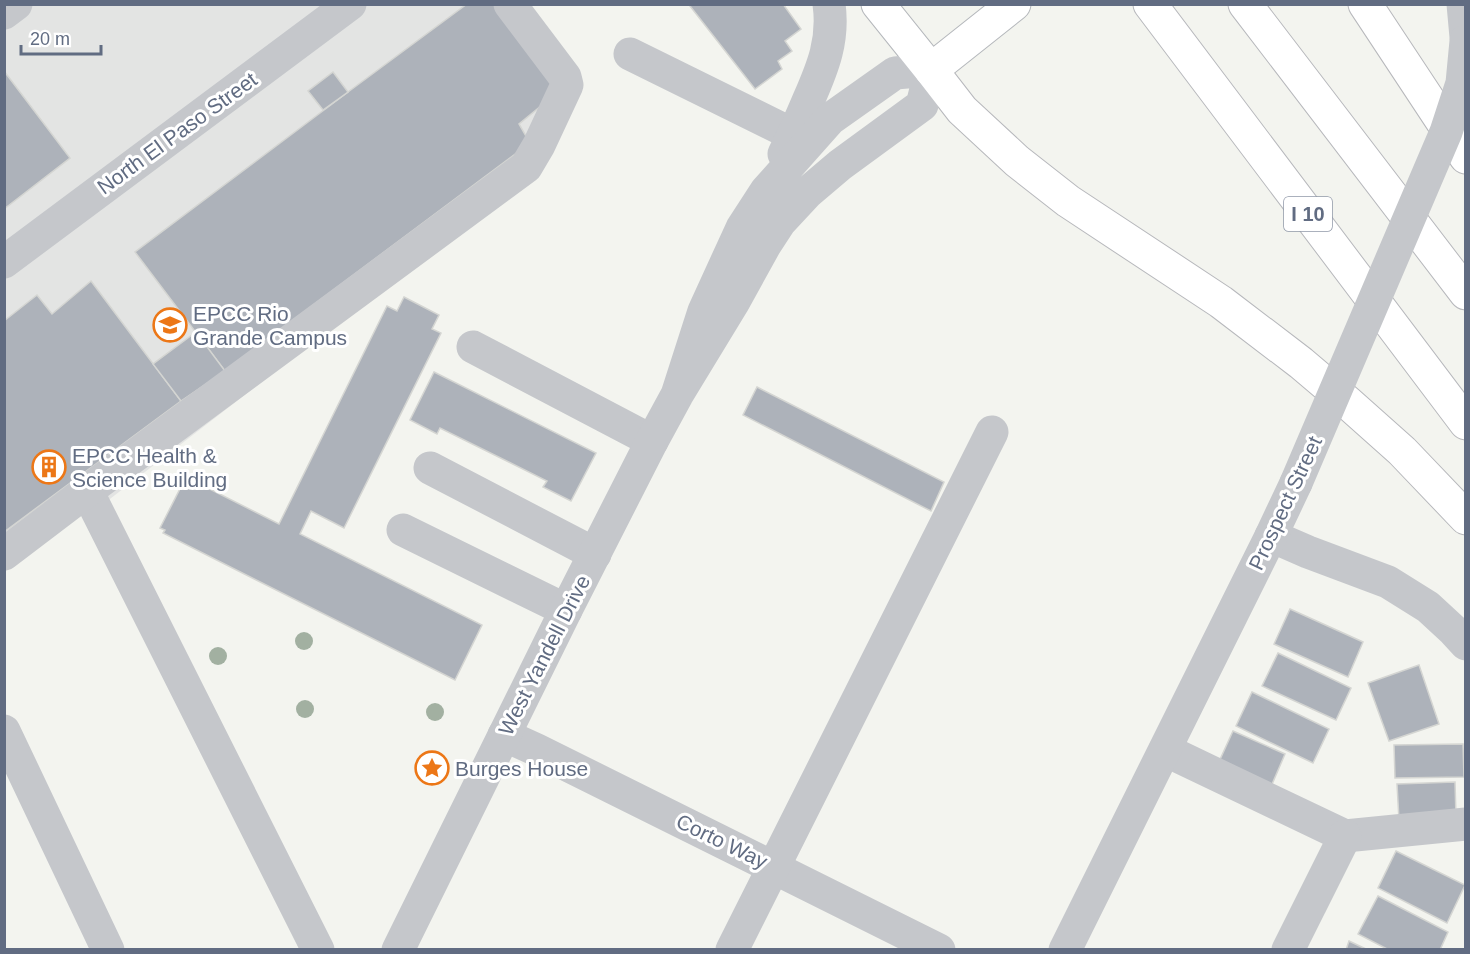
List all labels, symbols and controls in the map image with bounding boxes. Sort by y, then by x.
scale bar [21,18,100,56]
text: 20 m [30,29,70,49]
street label: North El Paso Street [93,67,261,199]
road number: I 10 [1284,197,1332,231]
place label: EPCC Rio Grande Campus [193,302,347,349]
school or university icon: EPCC Rio Grande Campus [152,307,188,343]
street label: Prospect Street [1244,432,1326,573]
place label: EPCC Health & Science Building [72,444,227,491]
building icon: EPCC Health & Science Building [31,449,67,485]
street label: West Yandell Drive [494,571,594,739]
place icon: Burges House [414,750,450,786]
place label: Burges House [455,757,588,780]
street label: Corto Way [673,809,772,873]

